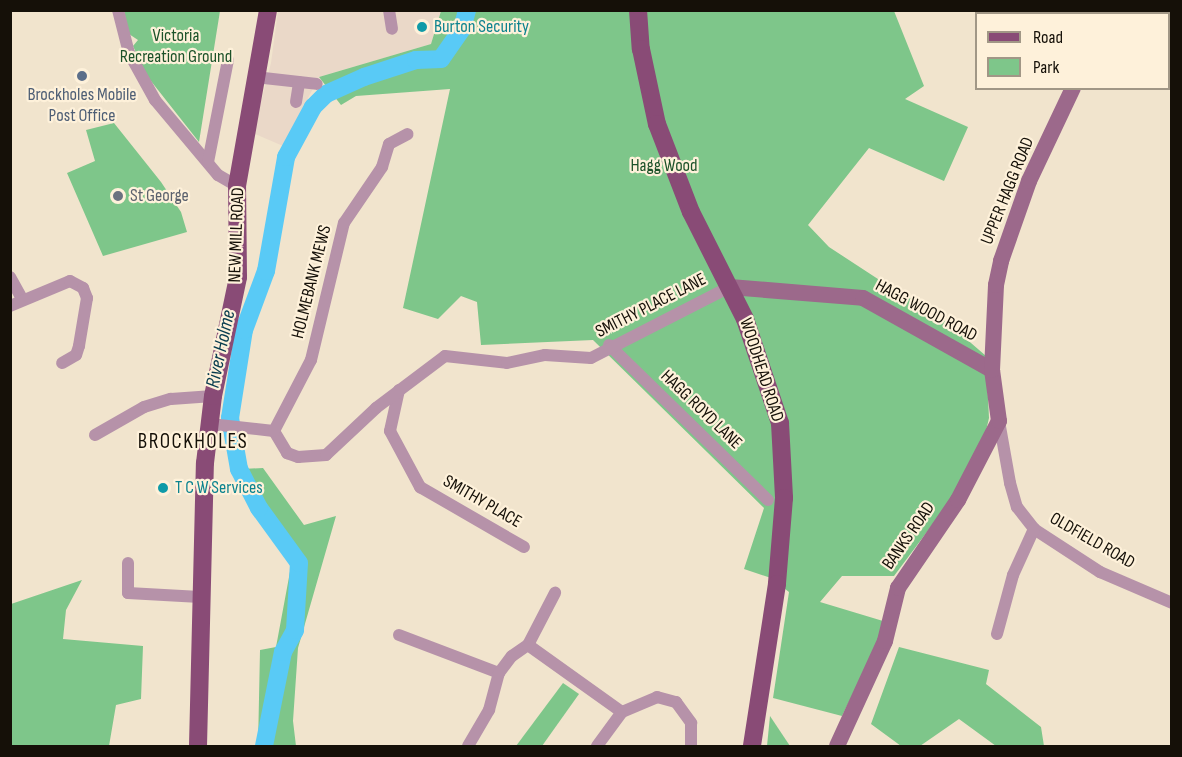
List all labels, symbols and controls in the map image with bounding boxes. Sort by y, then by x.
legend [975,12,1170,90]
place label: Burton Security [434,16,529,38]
marker: Burton Security [415,20,429,34]
park label: Victoria Recreation Ground [120,26,232,68]
text: Road [1033,27,1063,48]
text: Park [1033,57,1059,78]
marker: Brockholes Mobile Post Office [75,69,89,83]
place label: Brockholes Mobile Post Office [27,85,137,128]
street label: UPPER HAGG ROAD [977,134,1039,248]
park label: Hagg Wood [630,155,698,177]
place label: St George [130,185,189,207]
street label: NEW MILL ROAD [225,187,249,283]
marker: St George [111,189,125,203]
street label: HOLMEBANK MEWS [287,223,337,341]
street label: SMITHY PLACE LANE [592,269,710,343]
street label: HAGG WOOD ROAD [871,275,981,347]
water label: River Holme [201,308,241,390]
street label: WOODHEAD ROAD [734,316,788,424]
street label: HAGG ROYD LANE [656,366,746,454]
district label: BROCKHOLES [138,429,248,455]
street label: SMITHY PLACE [439,471,525,533]
place label: T C W Services [175,477,263,499]
marker: T C W Services [156,481,170,495]
street label: BANKS ROAD [878,498,940,574]
street label: OLDFIELD ROAD [1046,508,1138,574]

